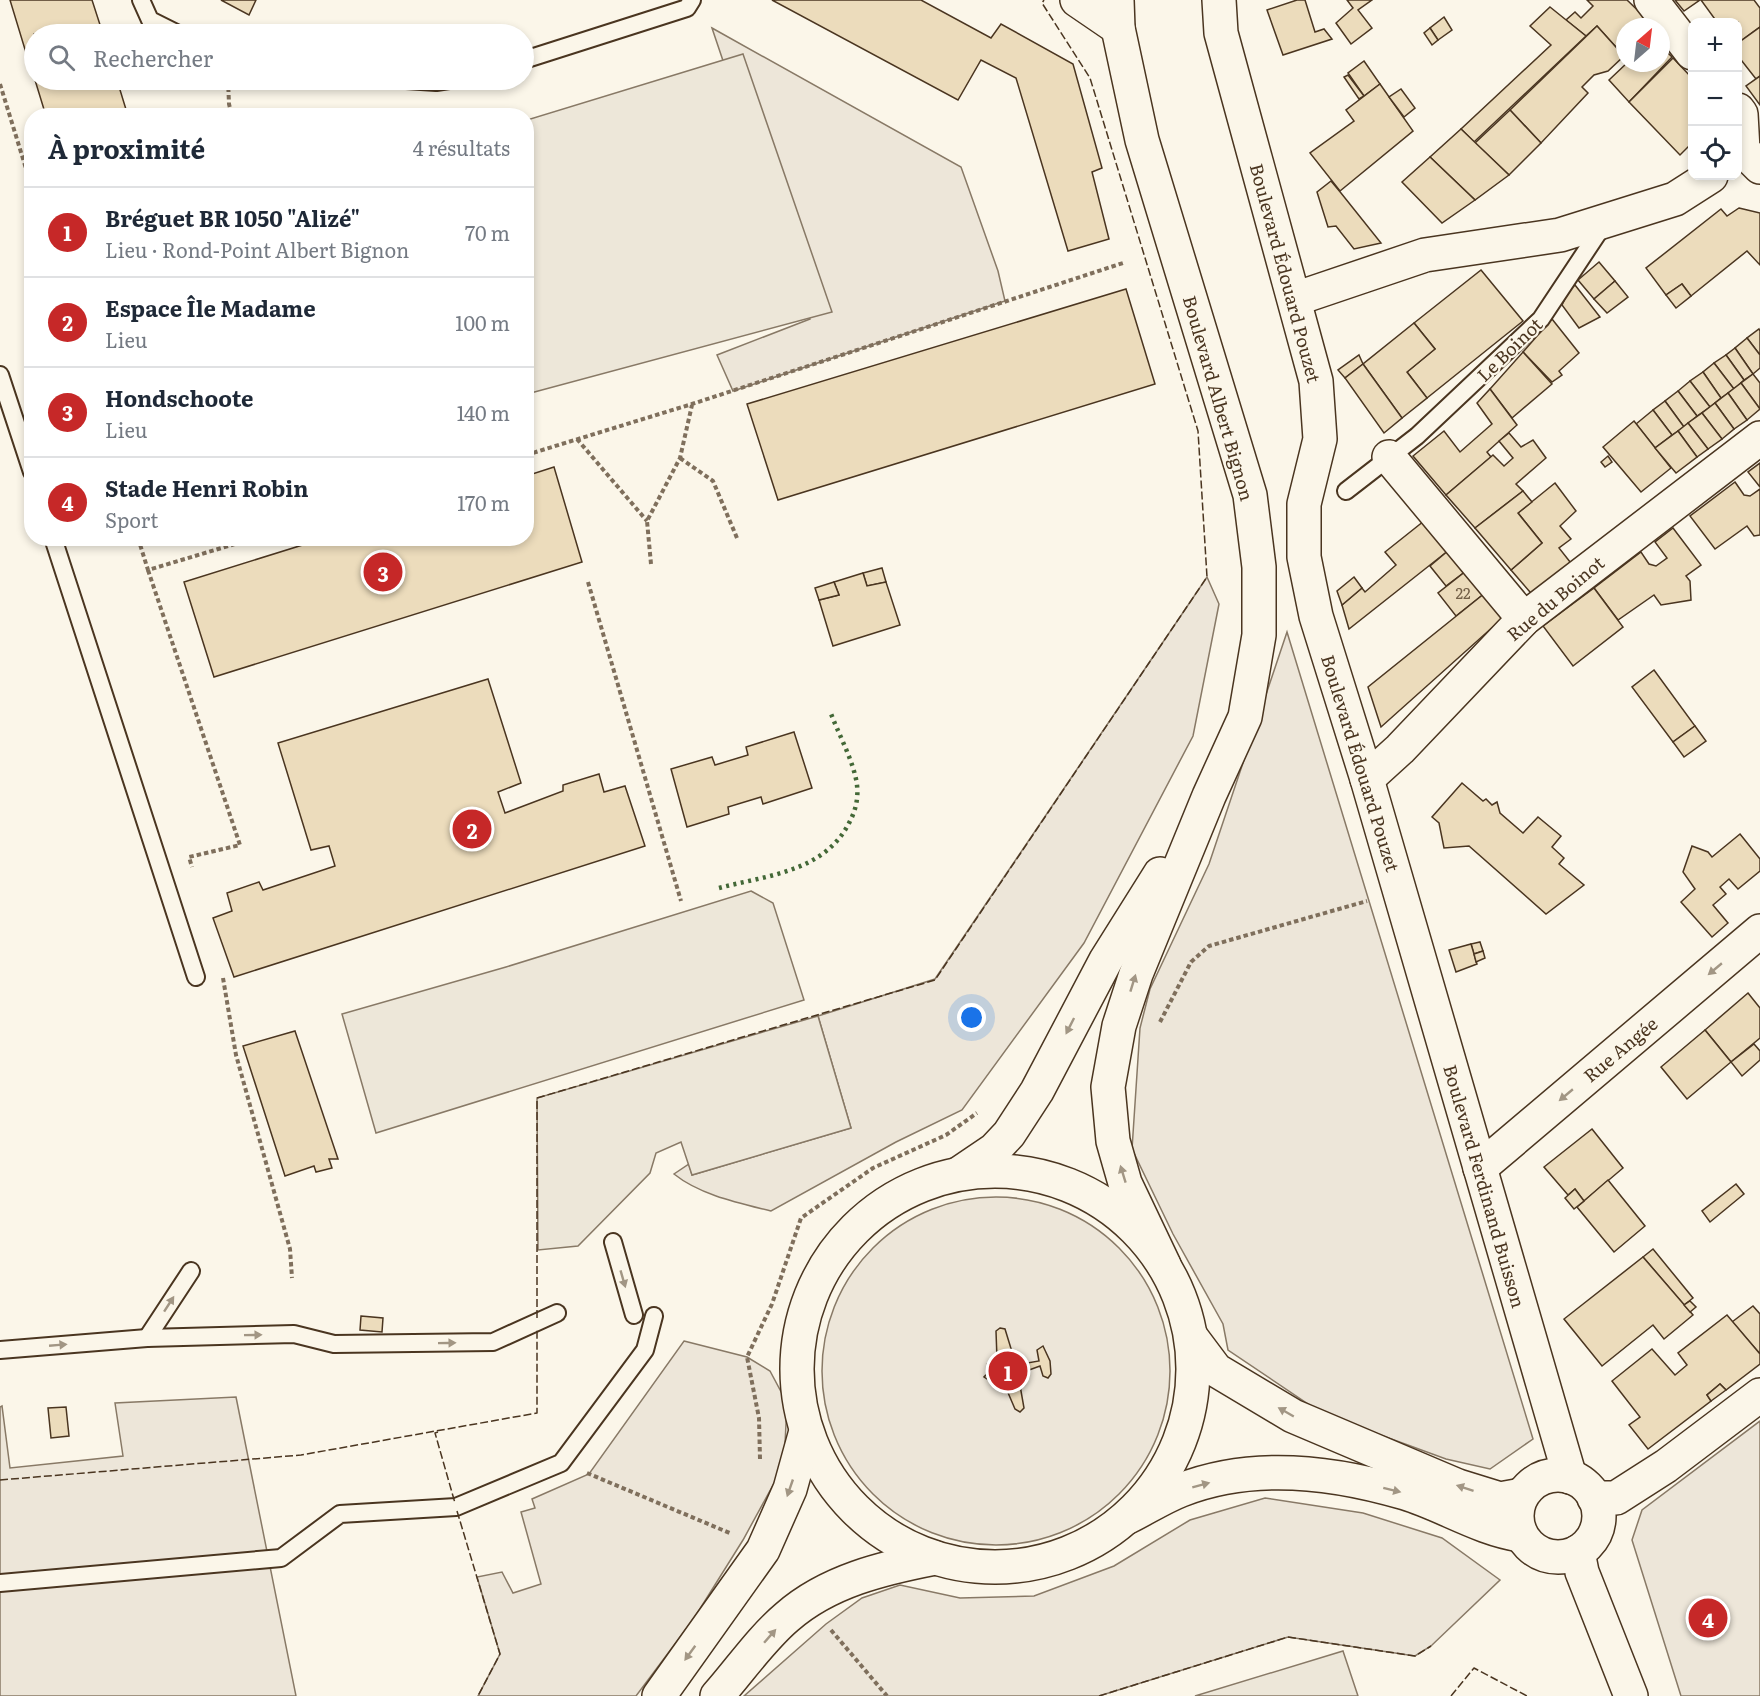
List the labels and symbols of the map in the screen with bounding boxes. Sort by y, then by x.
north arrow [1616,18,1670,72]
street label: Boulevard Édouard Pouzet [1244,160,1328,386]
street label: Boulevard Albert Bignon [1177,292,1261,504]
street label: Le Boinot [1470,310,1548,387]
street label: Rue du Boinot [1500,549,1610,647]
pin: 3 [364,550,403,594]
house number: 22 [1455,581,1471,604]
street label: Boulevard Édouard Pouzet [1315,651,1407,876]
pin: 2 [452,806,492,852]
one-way arrow [1708,962,1723,975]
one-way arrow [1129,974,1138,992]
your location [957,1003,986,1032]
street label: Rue Angée [1577,1010,1663,1088]
one-way arrow [1065,1018,1075,1035]
street label: Boulevard Ferdinand Buisson [1437,1061,1533,1311]
one-way arrow [1558,1088,1574,1101]
one-way arrow [1118,1164,1127,1182]
one-way arrow [619,1270,629,1288]
one-way arrow [163,1297,175,1313]
one-way arrow [243,1331,262,1340]
one-way arrow [437,1338,456,1348]
one-way arrow [49,1341,68,1350]
pin: 1 [988,1348,1028,1394]
one-way arrow [1278,1406,1294,1417]
one-way arrow [785,1479,795,1497]
one-way arrow [1191,1479,1210,1489]
one-way arrow [1456,1482,1474,1492]
one-way arrow [1383,1486,1402,1496]
pin: 4 [1688,1596,1728,1640]
one-way arrow [763,1629,776,1644]
one-way arrow [684,1646,696,1661]

